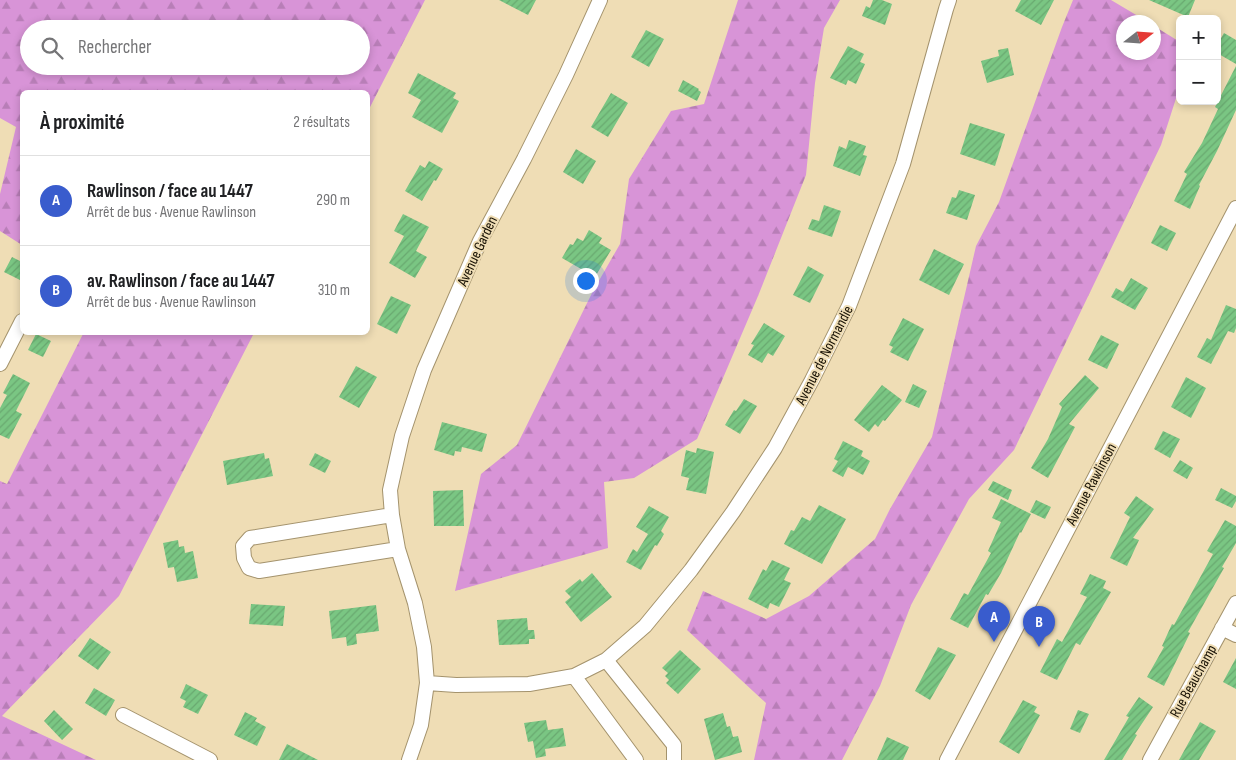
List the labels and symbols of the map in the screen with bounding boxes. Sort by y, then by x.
north arrow [1116,15,1161,60]
street label: Avenue Garden [453,213,502,290]
your location [573,268,599,294]
street label: Avenue de Normandie [791,302,858,409]
street label: Avenue Rawlinson [1061,440,1121,529]
pin: A [978,601,1010,642]
pin: B [1023,606,1055,647]
street label: Rue Beauchamp [1166,641,1221,721]

